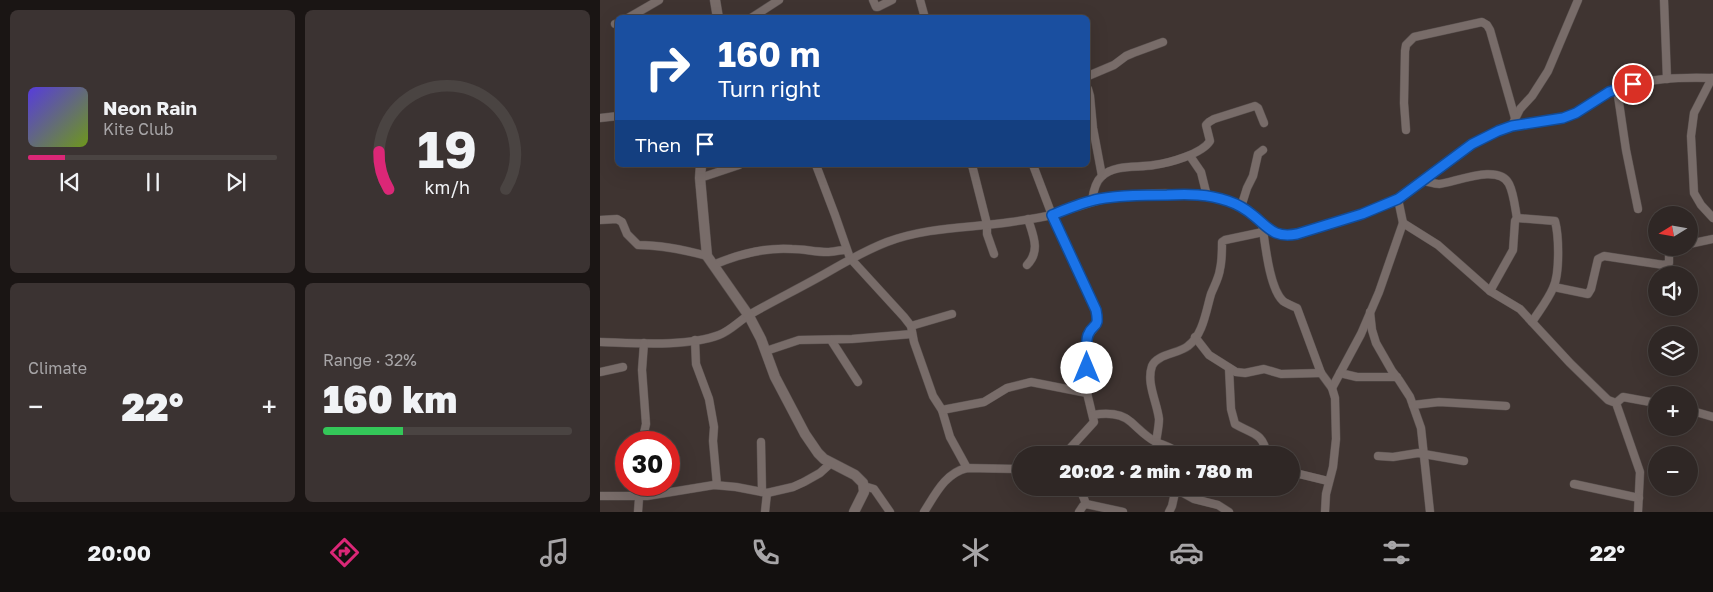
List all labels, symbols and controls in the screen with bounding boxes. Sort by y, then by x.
text: 160 m [718,33,820,75]
icon: right [635,35,700,100]
pin [1612,63,1654,105]
icon: arrive [1619,70,1647,98]
text: Turn right [718,75,821,102]
text: Neon Rain [103,96,197,119]
text: 19 [418,117,477,179]
text: Kite Club [103,119,174,139]
icon: arrive [691,130,719,158]
text: Then [635,133,681,156]
icon: previous [56,168,84,196]
icon: pause [139,168,167,196]
icon: next [222,168,250,196]
text: km/h [425,176,470,198]
north arrow [1648,206,1698,256]
map controls [1648,206,1698,496]
button: sound [1648,266,1698,316]
button: layers [1648,326,1698,376]
position arrow [1060,341,1112,393]
text: Range · 32% [323,350,417,370]
text: Climate [28,358,87,378]
text: 160 km [323,376,457,421]
text: 22° [122,384,183,429]
button: + [1648,386,1698,436]
text: − [28,390,43,423]
text: + [262,390,277,423]
speed limit sign: 30 [615,431,680,496]
button: − [1648,446,1698,496]
text: 20:02 · 2 min · 780 m [1059,459,1253,482]
icon: directions [327,535,362,570]
icon: music [537,535,572,570]
icon: phone [748,535,783,570]
icon: climate [958,535,993,570]
icon: car [1169,535,1204,570]
icon: filters [1379,535,1414,570]
text: 20:00 [88,539,151,566]
text: 22° [1590,539,1625,566]

